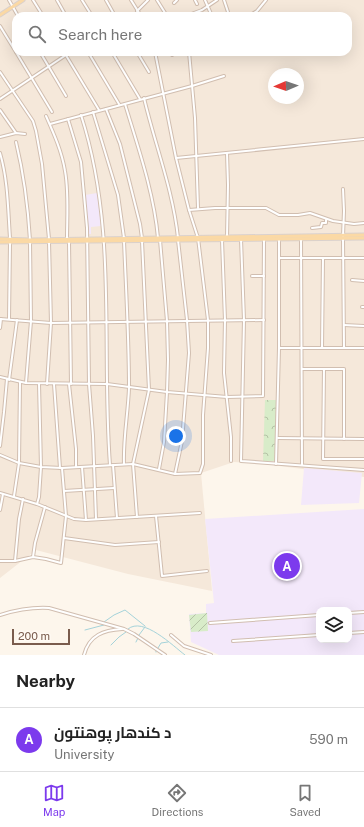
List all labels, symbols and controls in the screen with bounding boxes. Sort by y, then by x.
search box [12,12,352,56]
icon: search [26,23,48,45]
text: Search here [58,26,142,43]
north arrow [268,68,304,104]
your location [166,426,186,446]
pin: A [274,551,300,581]
map controls [316,607,352,643]
button: layers [316,607,352,643]
scale bar [12,627,70,646]
text: 200 m [18,630,50,642]
text: Nearby [16,671,75,691]
text: د کندهار پوهنتون [54,724,172,741]
text: A [24,732,34,747]
text: 590 m [309,732,348,747]
text: University [54,747,114,762]
tab: Map [43,782,65,818]
tab: Directions [152,782,203,818]
tab: Saved [289,782,321,818]

